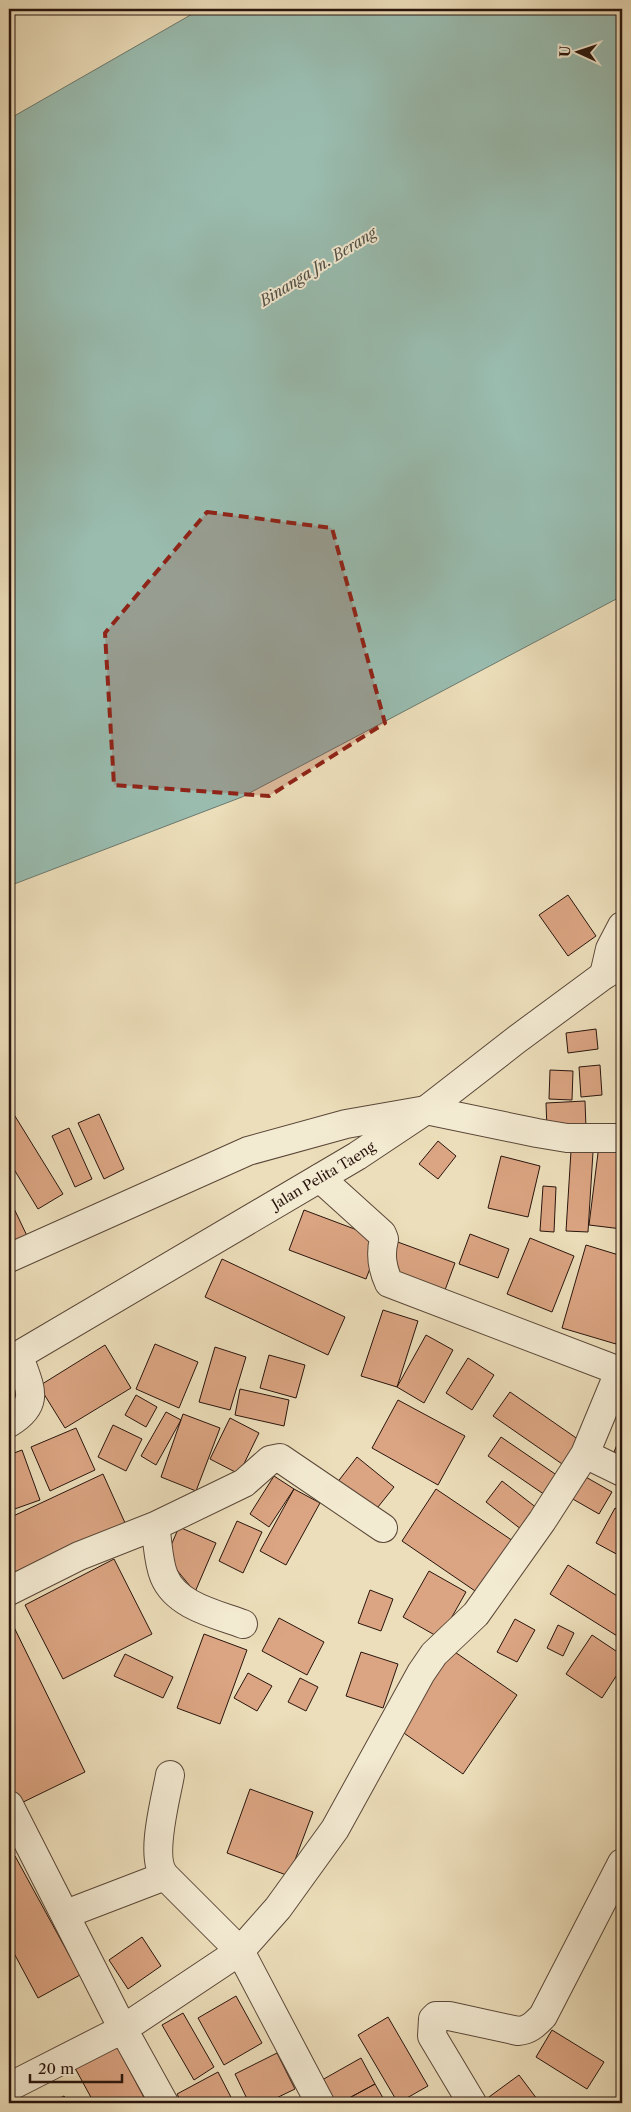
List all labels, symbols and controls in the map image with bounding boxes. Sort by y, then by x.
north arrow [554,28,604,78]
text: U [556,45,574,57]
water label: Binanga Jn. Berang [255,222,381,311]
street label: Jalan Pelita Taeng [267,1137,379,1214]
scale bar [30,2052,122,2084]
text: 20 m [38,2059,74,2078]

